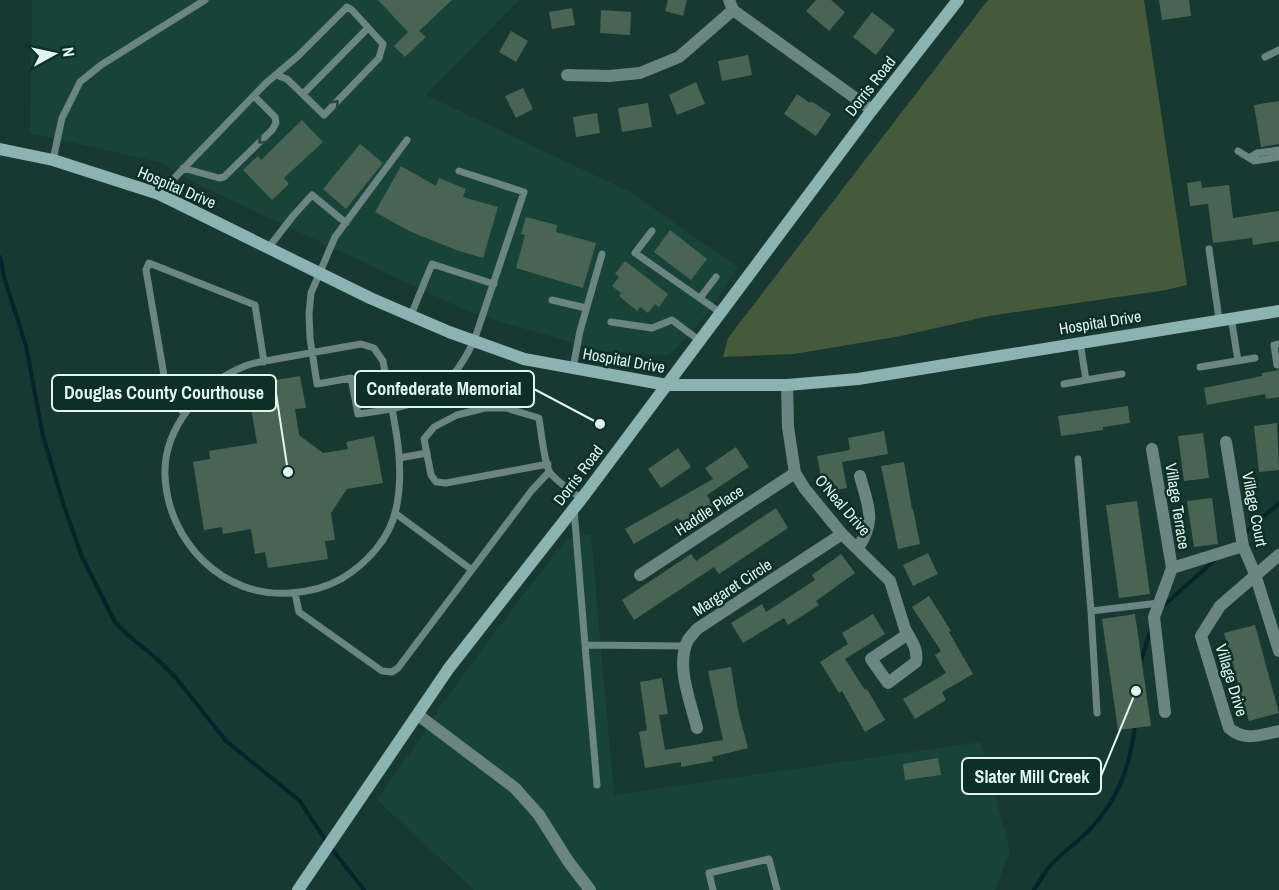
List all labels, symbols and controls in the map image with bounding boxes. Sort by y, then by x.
north arrow [24,24,84,84]
text: N [57,46,80,58]
street label: Dorris Road [840,51,900,121]
one-way arrow [328,100,339,110]
one-way arrow [259,132,270,143]
street label: Hospital Drive [134,161,220,213]
street label: Hospital Drive [1057,305,1143,339]
street label: Hospital Drive [581,342,667,378]
callout: Confederate Memorial [355,371,534,407]
callout: Douglas County Courthouse [52,375,276,411]
text: Confederate Memorial [366,376,522,401]
text: Douglas County Courthouse [64,380,264,405]
street label: Dorris Road [548,440,608,510]
street label: Village Terrace [1160,461,1196,551]
street label: O'Neal Drive [810,470,876,540]
street label: Village Court [1237,470,1273,549]
street label: Haddle Place [670,480,748,540]
street label: Margaret Circle [688,553,776,621]
street label: Village Drive [1211,641,1253,719]
callout: Slater Mill Creek [962,758,1101,794]
text: Slater Mill Creek [975,764,1090,789]

